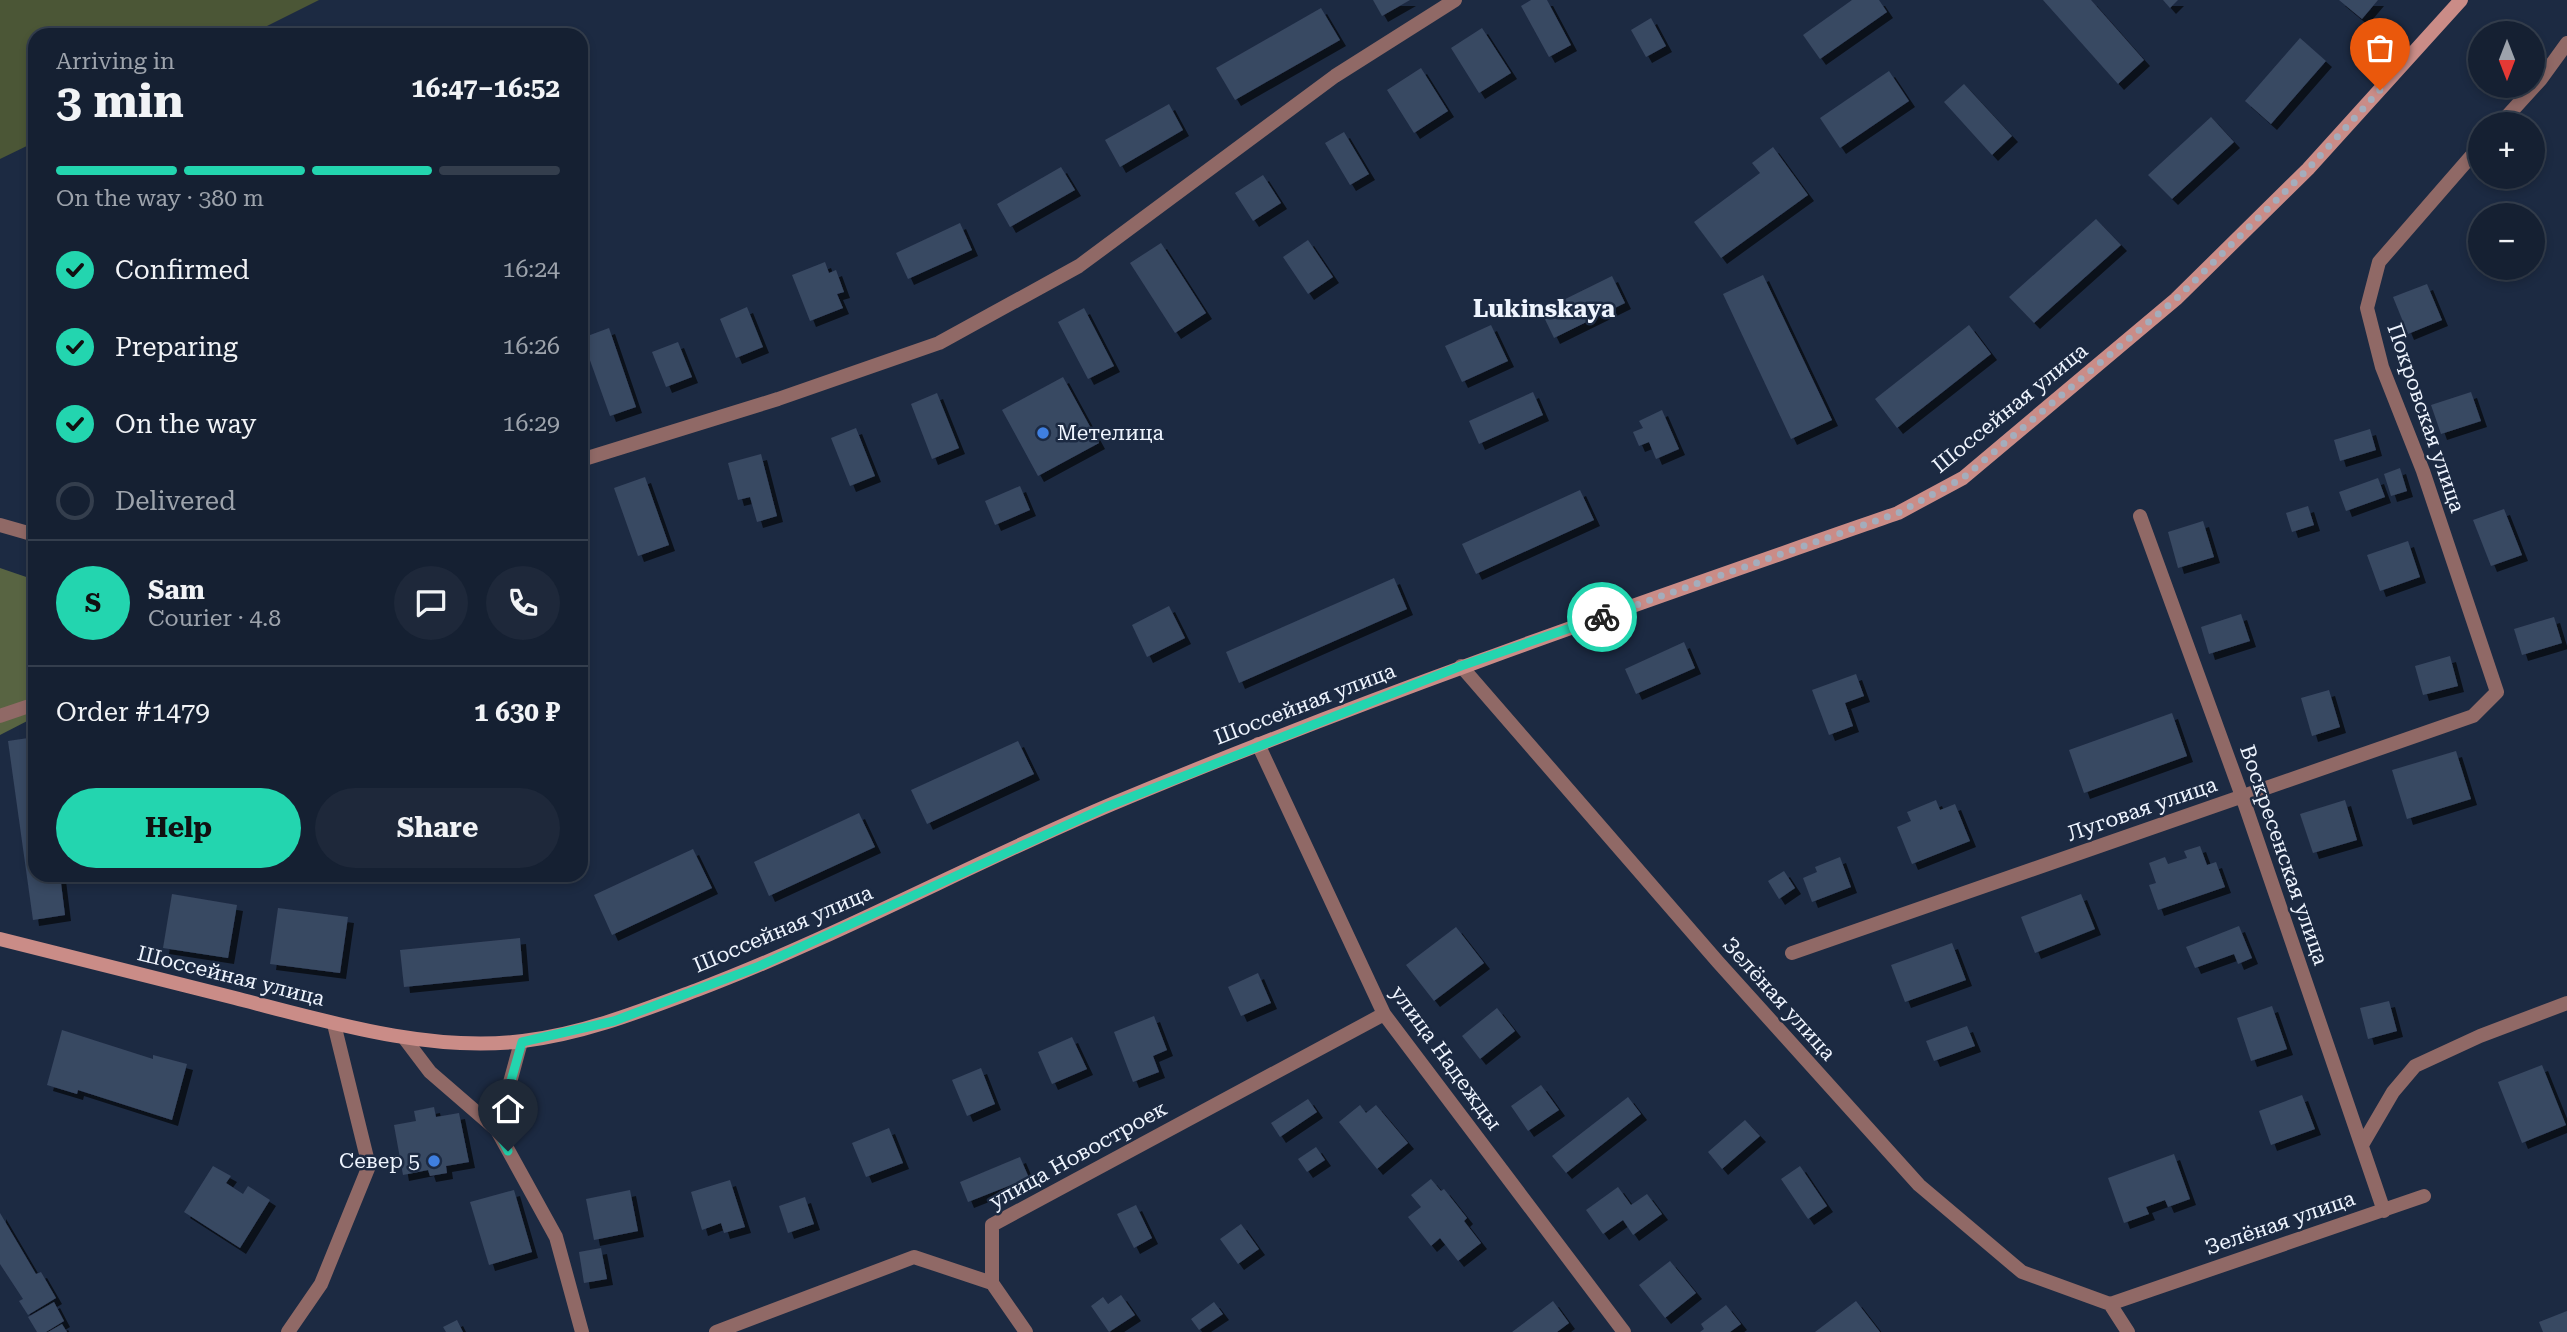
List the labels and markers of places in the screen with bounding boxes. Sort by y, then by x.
pin [2350,18,2410,90]
place label: Метелица [1057,421,1164,445]
marker: Метелица [1035,425,1051,441]
pin [478,1079,538,1151]
place label: Север 5 [339,1149,420,1173]
marker: Север 5 [426,1153,442,1169]

